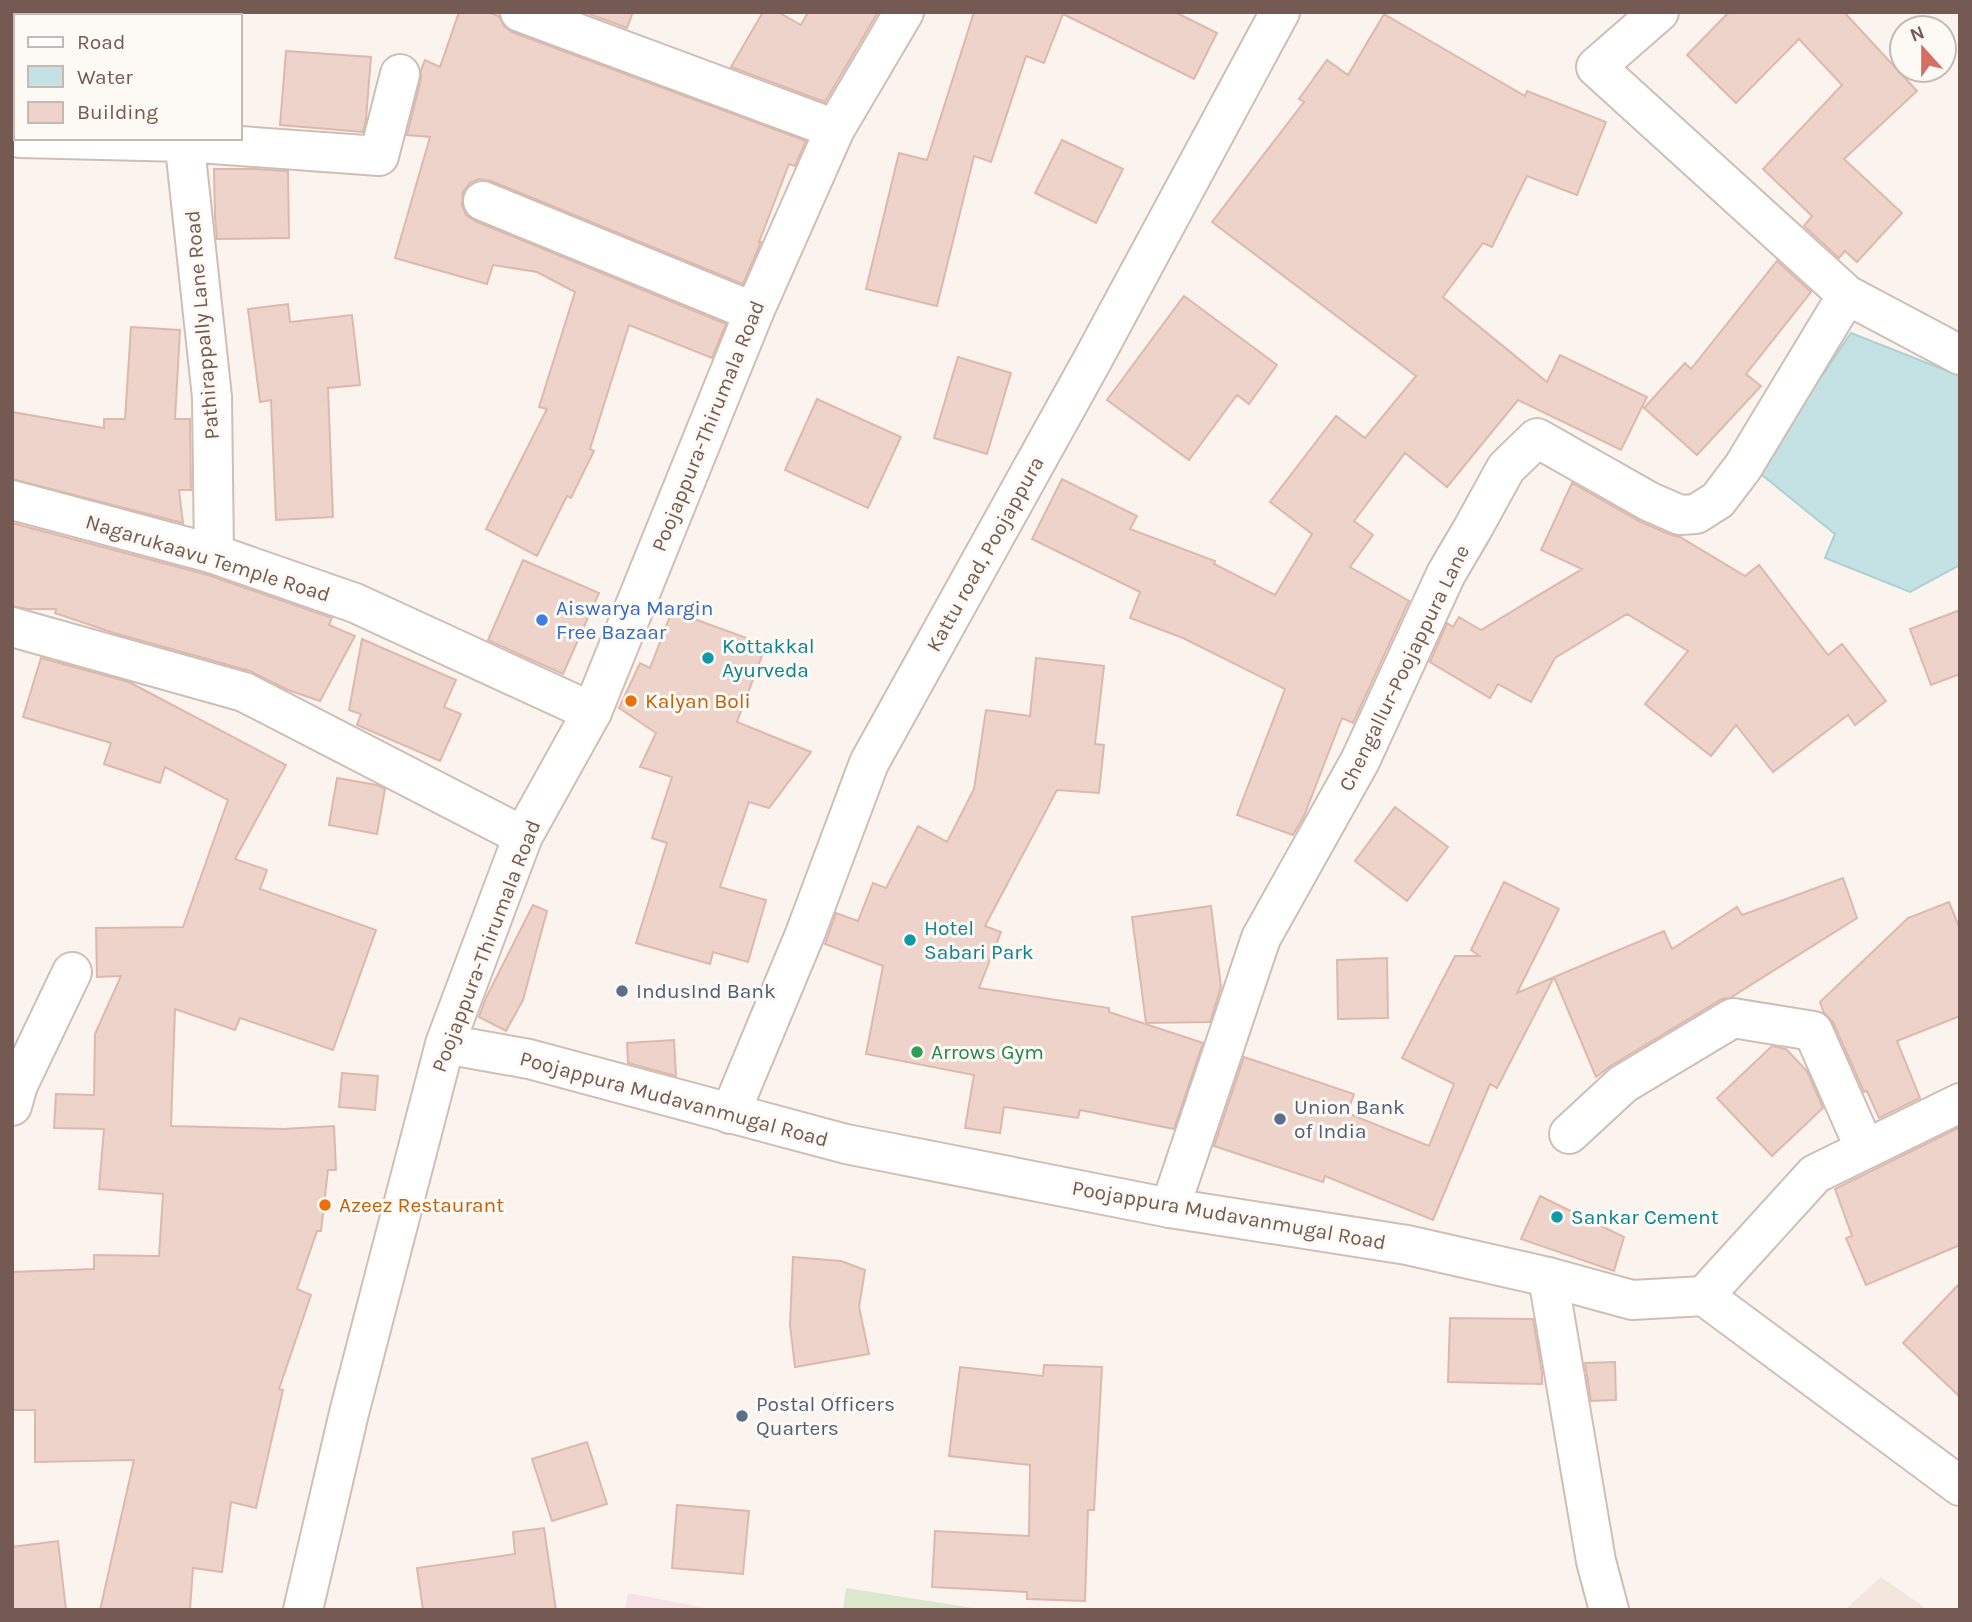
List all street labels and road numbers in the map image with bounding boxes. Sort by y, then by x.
street label: Pathirappally Lane Road [180,209,224,441]
street label: Poojappura-Thirumala Road [647,297,769,555]
street label: Kattu road, Poojappura [921,452,1049,656]
street label: Nagarukaavu Temple Road [83,509,333,607]
street label: Chengallur-Poojappura Lane [1334,541,1474,795]
street label: Poojappura-Thirumala Road [427,817,545,1075]
street label: Poojappura Mudavanmugal Road [517,1046,831,1152]
street label: Poojappura Mudavanmugal Road [1070,1176,1388,1254]

